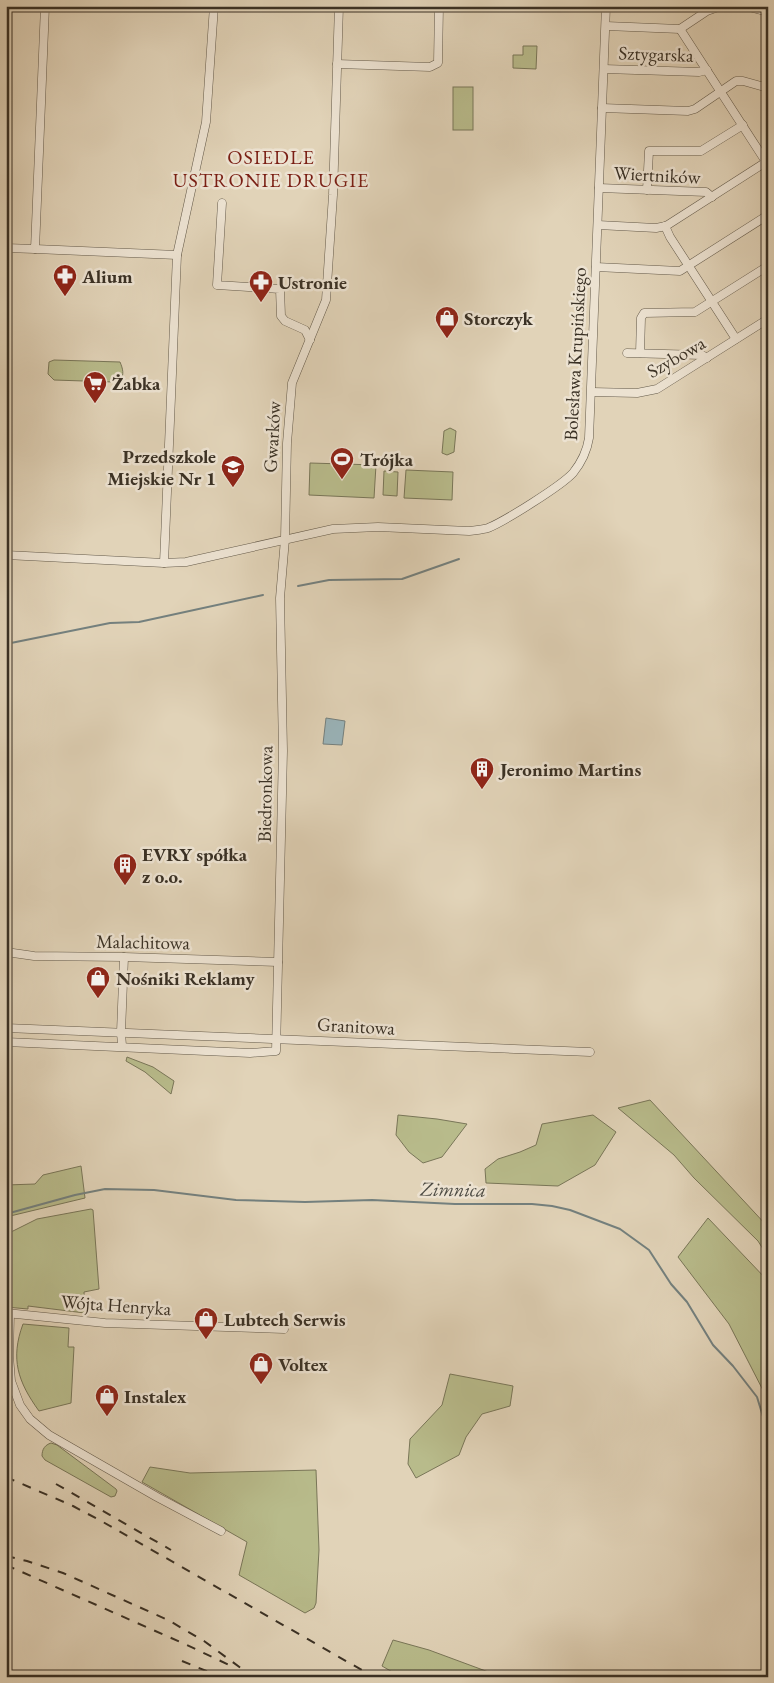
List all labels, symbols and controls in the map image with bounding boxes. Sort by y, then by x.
street label: Sztygarska [618,40,694,68]
district label: OSIEDLE USTRONIE DRUGIE [173,144,369,193]
street label: Wiertników [613,160,702,190]
pharmacy icon: Alium [52,263,78,297]
place label: Alium [81,264,133,289]
street label: Bolesława Krupińskiego [558,267,592,441]
pharmacy icon: Ustronie [248,269,274,303]
place label: Ustronie [278,270,347,295]
shop icon: Storczyk [434,305,460,339]
place label: Storczyk [464,306,534,331]
street label: Szybowa [642,330,710,384]
supermarket icon: Żabka [82,370,108,404]
place label: Żabka [112,371,161,396]
street label: Gwarków [258,400,286,473]
place label: Przedszkole Miejskie Nr 1 [107,444,216,491]
sports icon: Trójka [329,446,355,480]
place label: Trójka [360,447,414,472]
school or university icon: Przedszkole Miejskie Nr 1 [220,454,246,488]
street label: Biedronkowa [252,745,278,843]
building icon: Jeronimo Martins [469,756,495,790]
place label: Jeronimo Martins [498,757,641,782]
place label: EVRY spółka z o.o. [142,842,248,889]
building icon: EVRY spółka z o.o. [112,852,138,886]
street label: Malachitowa [96,929,191,955]
shop icon: Nośniki Reklamy [85,965,111,999]
place label: Nośniki Reklamy [116,966,255,991]
street label: Granitowa [316,1011,396,1041]
water label: Zimnica [419,1175,486,1203]
street label: Wójta Henryka [60,1289,172,1321]
shop icon: Lubtech Serwis [193,1306,219,1340]
place label: Lubtech Serwis [224,1307,346,1332]
shop icon: Voltex [248,1351,274,1385]
place label: Voltex [278,1352,328,1377]
shop icon: Instalex [94,1383,120,1417]
place label: Instalex [124,1384,187,1409]

